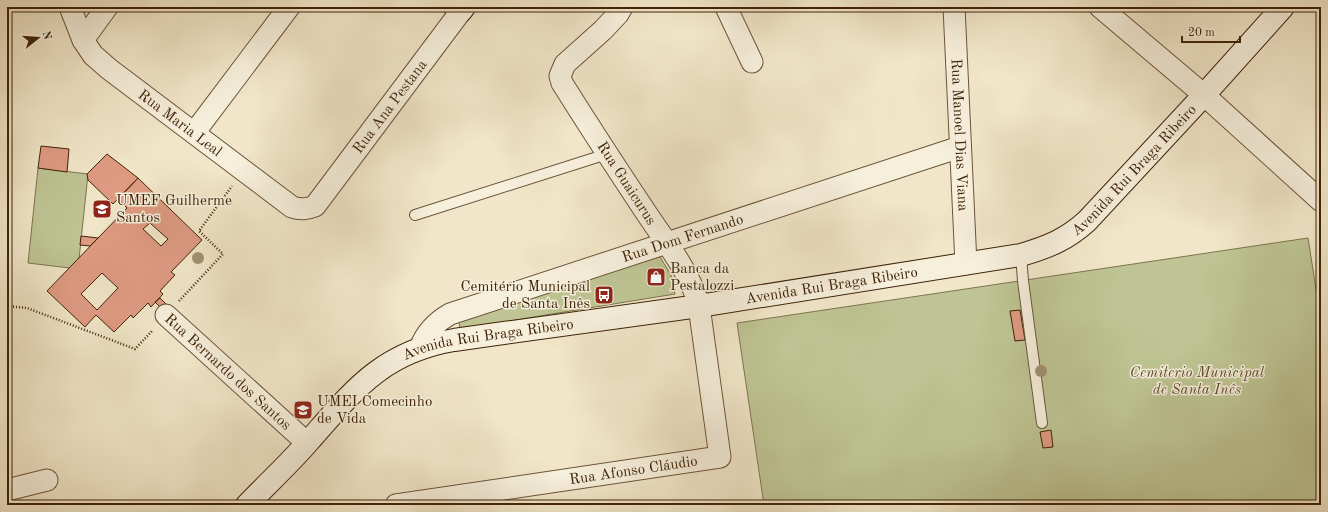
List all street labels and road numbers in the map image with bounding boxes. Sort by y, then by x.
street label: Rua Ana Pestana [351,57,431,157]
street label: Rua Manoel Dias Viana [947,58,970,212]
street label: Rua Maria Leal [135,88,224,160]
street label: Avenida Rui Braga Ribeiro [1069,102,1200,239]
street label: Rua Guaicurus [593,140,658,228]
street label: Rua Dom Fernando [620,212,746,266]
street label: Avenida Rui Braga Ribeiro [745,265,919,308]
street label: Rua Bernardo dos Santos [161,312,293,434]
street label: Avenida Rui Braga Ribeiro [401,317,575,364]
street label: Rua Afonso Cláudio [568,454,699,488]

